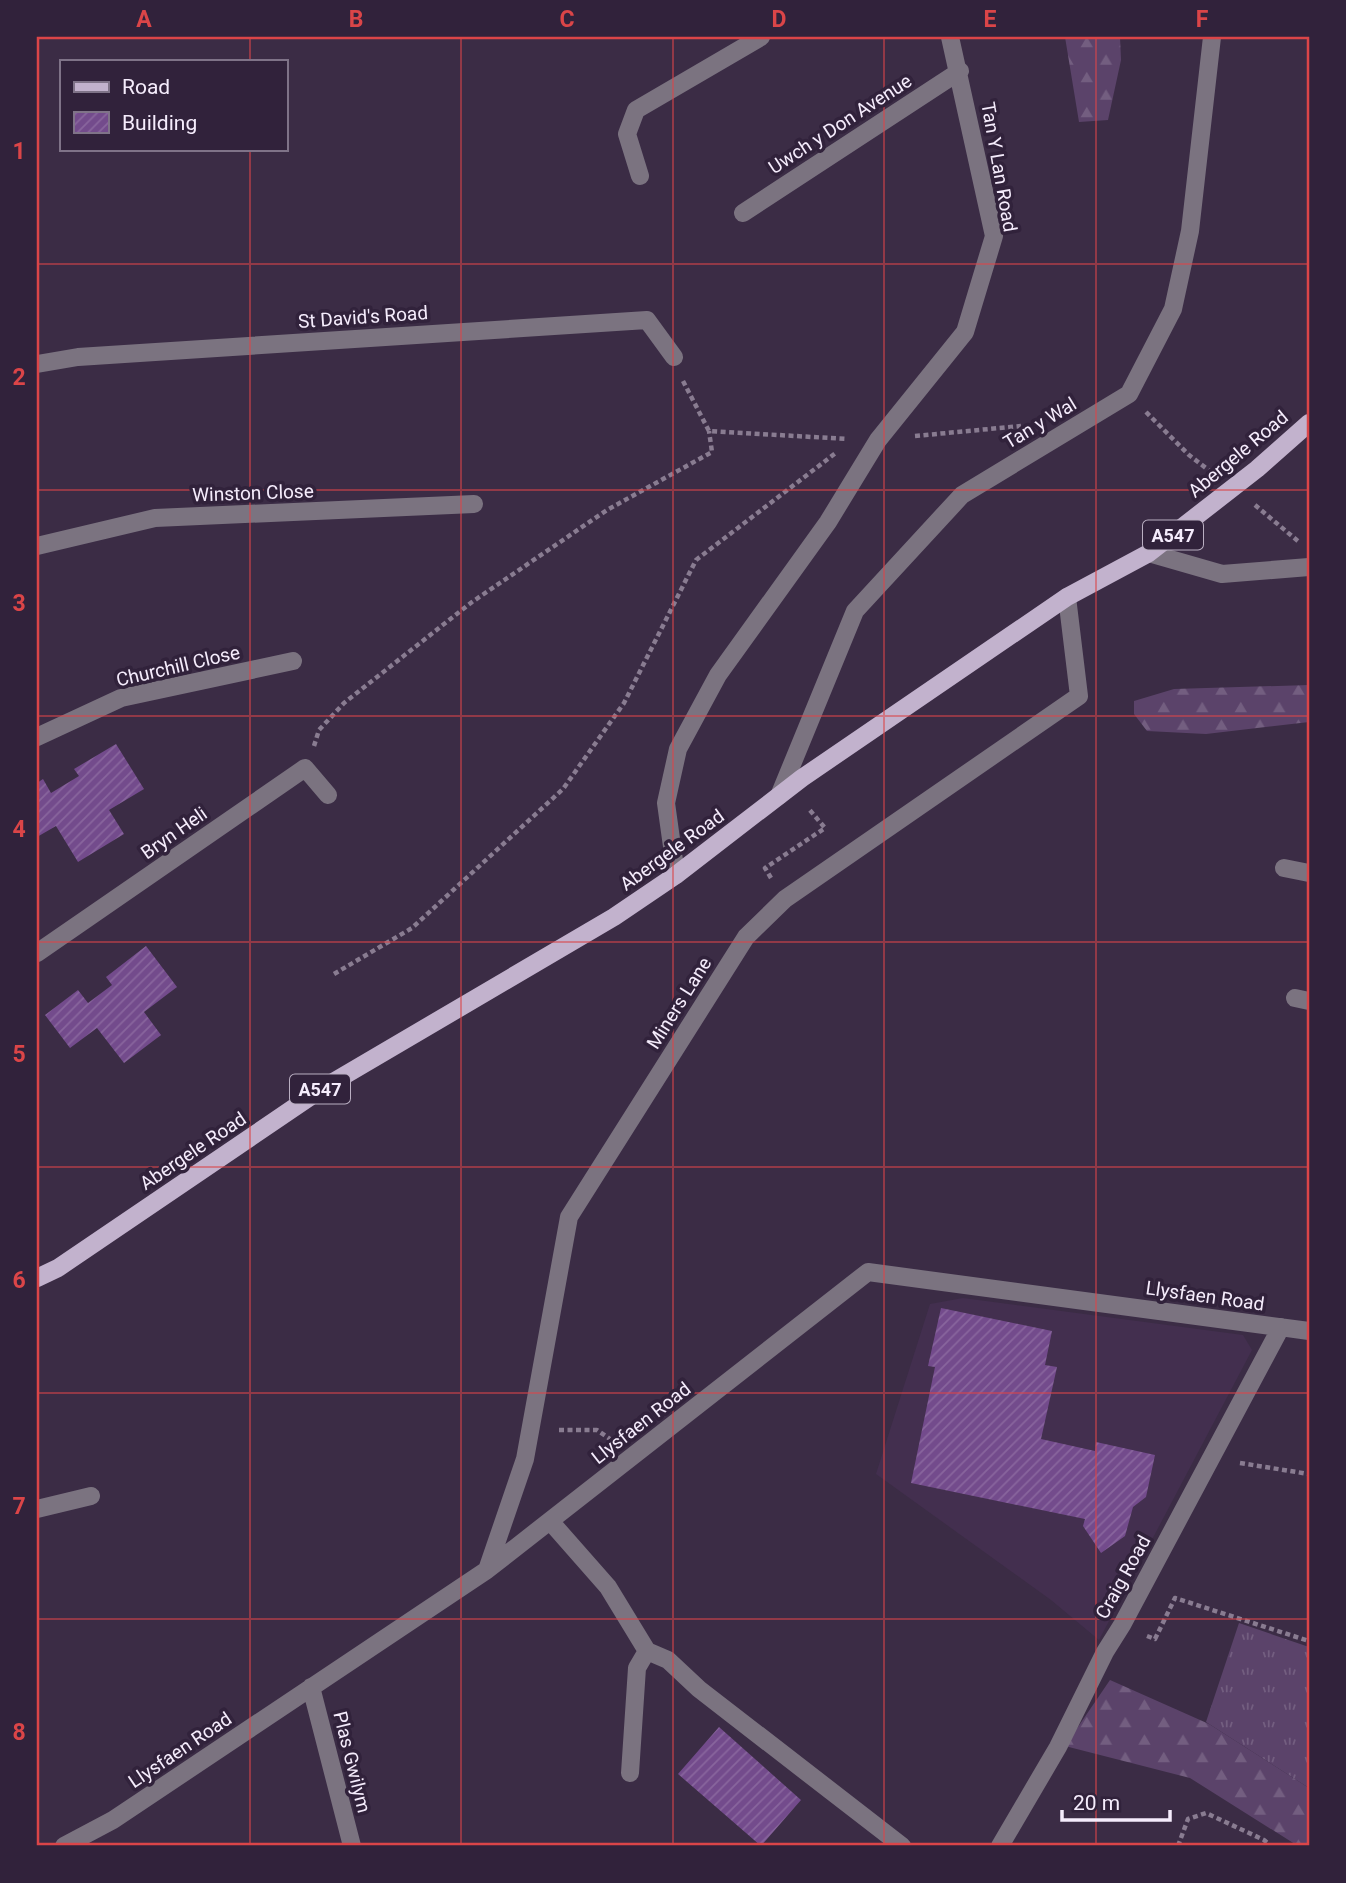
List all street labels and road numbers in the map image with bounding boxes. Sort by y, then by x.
street label: Uwch y Don Avenue [764,69,916,179]
street label: Tan Y Lan Road [976,100,1022,234]
street label: St David's Road [297,301,429,333]
street label: Tan y Wal [999,392,1081,454]
street label: Abergele Road [1183,406,1293,502]
street label: Winston Close [192,479,314,507]
road number: A547 [1143,520,1203,550]
street label: Churchill Close [114,641,242,691]
street label: Bryn Heli [136,802,212,864]
street label: Abergele Road [615,805,729,895]
street label: Miners Lane [642,953,716,1053]
road number: A547 [290,1074,350,1104]
street label: Abergele Road [136,1107,250,1195]
street label: Llysfaen Road [1144,1276,1266,1316]
street label: Llysfaen Road [587,1377,695,1469]
street label: Craig Road [1091,1531,1155,1623]
street label: Llysfaen Road [124,1707,236,1793]
street label: Plas Gwilym [328,1709,376,1815]

